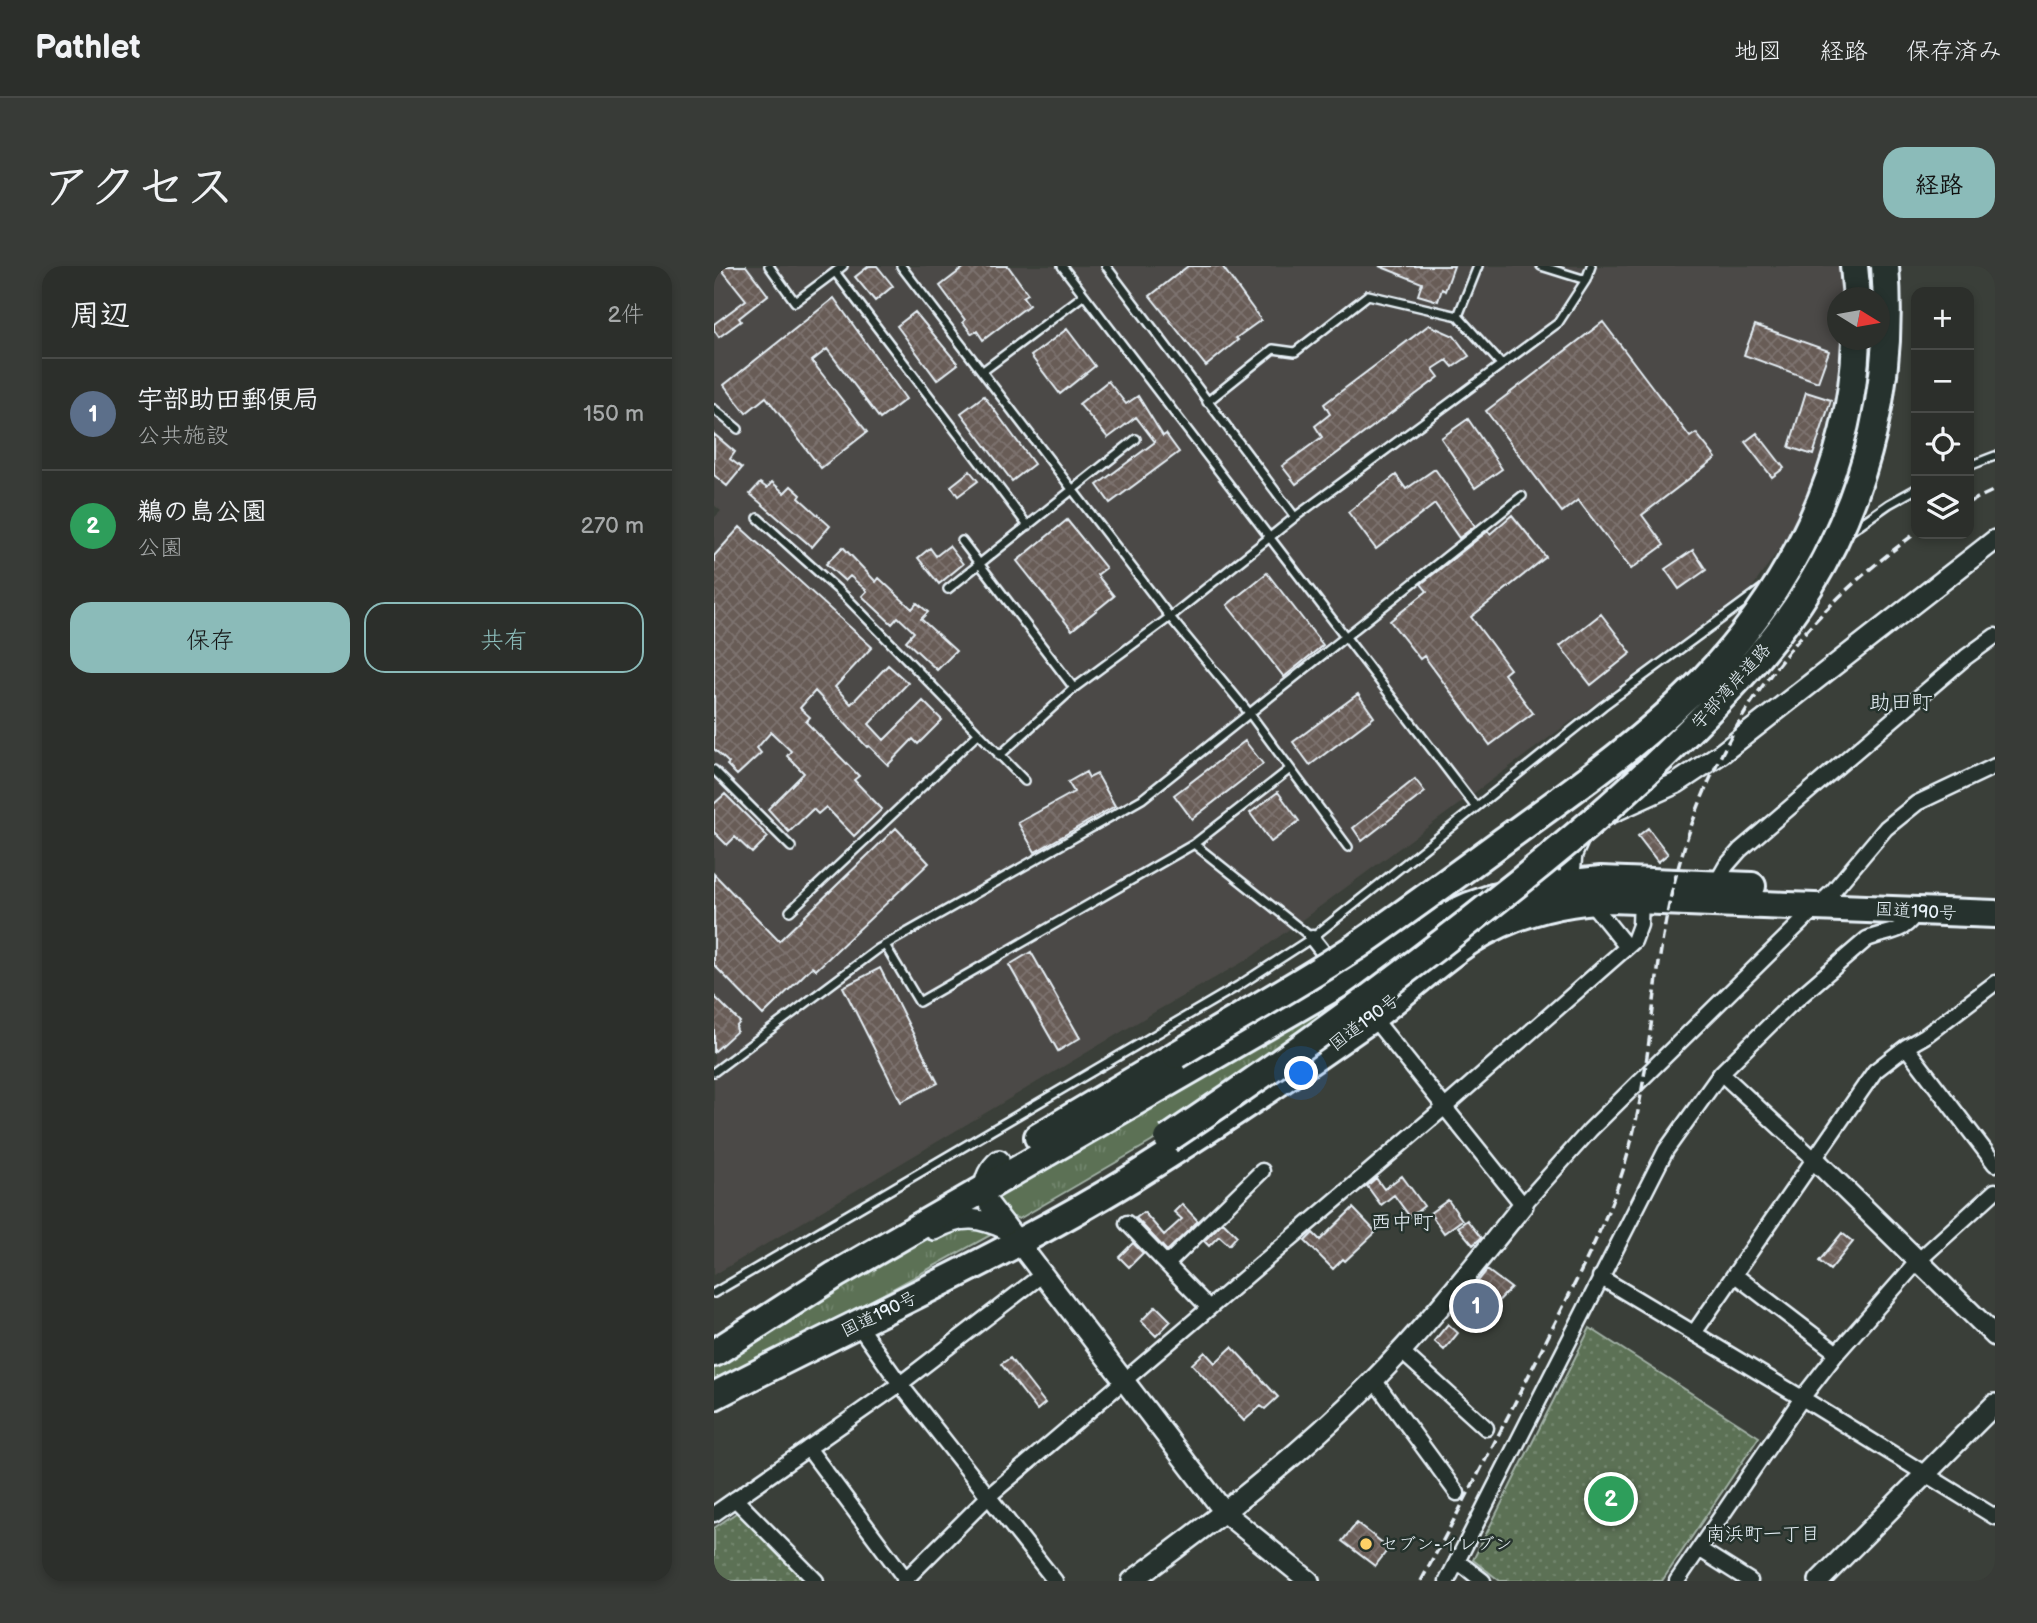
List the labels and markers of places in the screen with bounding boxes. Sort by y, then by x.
pin: 1 [1453,1280,1499,1332]
pin: 2 [1588,1473,1634,1525]
place label: セブン-イレブン [1380,1534,1513,1555]
marker: セブン-イレブン [1358,1536,1374,1552]

